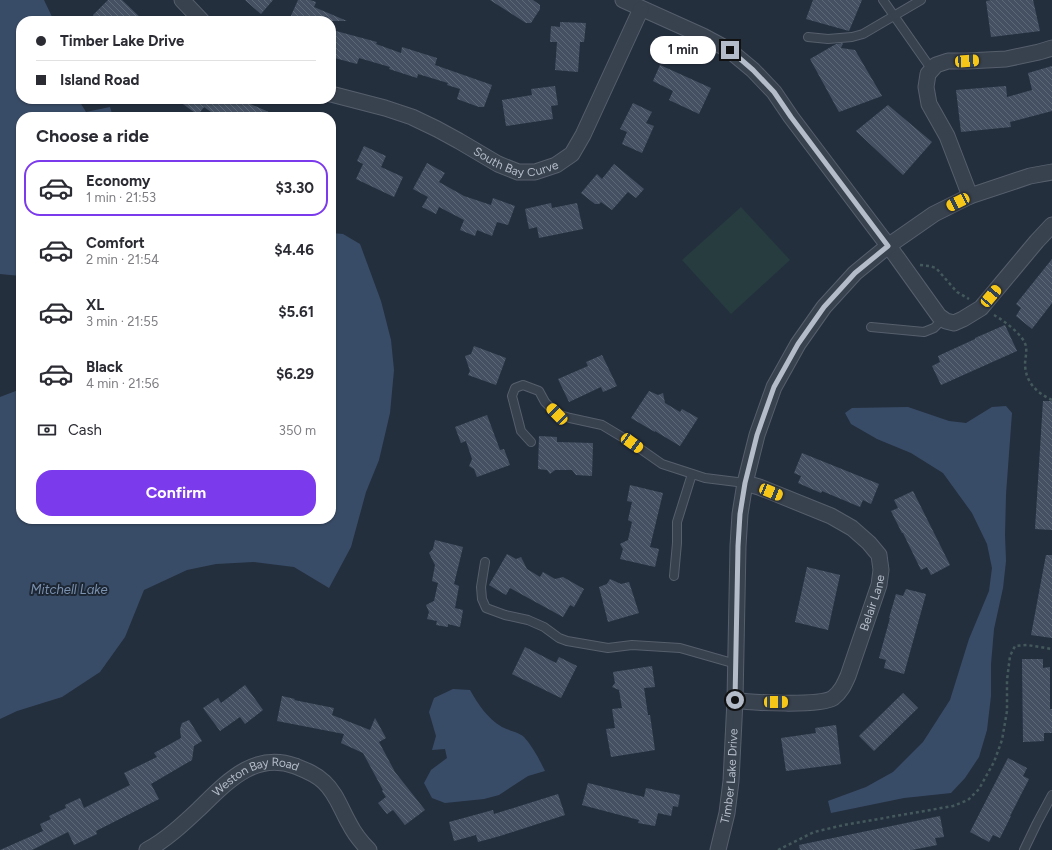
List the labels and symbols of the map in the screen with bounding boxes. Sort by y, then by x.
callout: 1 min [650,36,716,64]
route end [721,41,739,59]
car [955,54,979,68]
street label: South Bay Curve [471,144,561,179]
car [945,191,971,213]
car [979,283,1003,309]
car [544,401,570,427]
car [619,431,645,455]
car [758,482,784,502]
street label: Belair Lane [857,573,887,633]
water label: Mitchell Lake [30,582,108,597]
route start [726,691,744,709]
car [764,696,788,708]
street label: Timber Lake Drive [718,728,741,825]
street label: Weston Bay Road [209,755,301,799]

